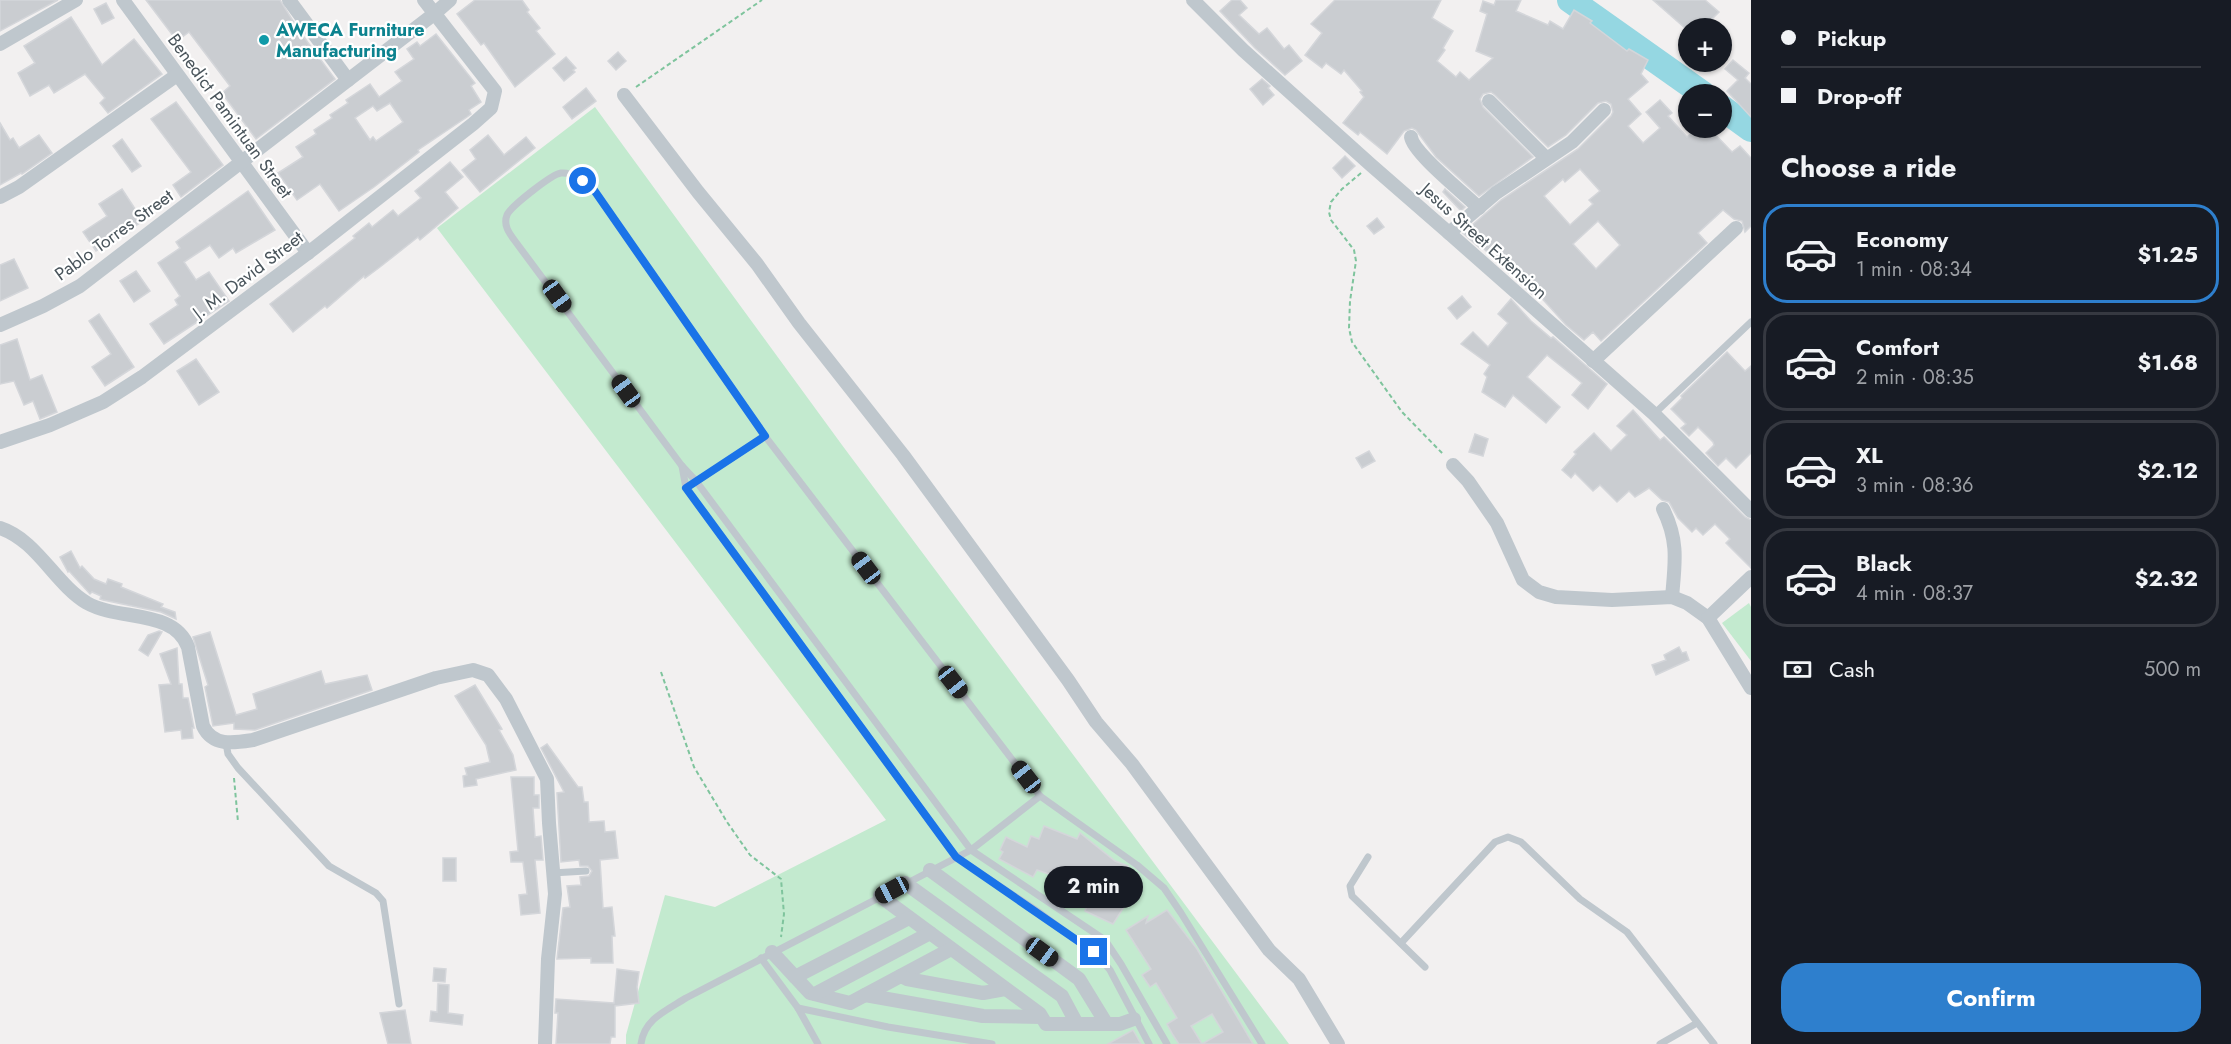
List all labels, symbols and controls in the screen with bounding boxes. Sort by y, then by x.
place label: AWECA Furniture Manufacturing [275,17,425,64]
map controls [1678,18,1732,138]
button: + [1678,18,1732,72]
text: Pickup [1817,22,1886,54]
street label: Benedict Pamintuan Street [161,28,299,204]
marker: AWECA Furniture Manufacturing [257,33,271,47]
text: Drop-off [1817,80,1901,112]
button: − [1678,84,1732,138]
text: Choose a ride [1781,148,1956,187]
route start [569,167,596,194]
street label: Jesus Street Extension [1413,175,1553,305]
street label: Pablo Torres Street [49,183,179,287]
text: Economy [1856,223,1948,255]
street label: J. M. David Street [186,224,309,326]
icon: car [1784,227,1838,281]
text: $1.25 [2137,238,2198,270]
text: 1 min · 08:34 [1856,255,1972,284]
car [539,276,575,316]
text: Comfort [1856,331,1939,363]
icon: car [1784,335,1838,389]
text: $1.68 [2138,346,2198,378]
text: 2 min · 08:35 [1856,363,1974,392]
car [608,371,644,411]
text: XL [1856,439,1883,471]
icon: car [1784,443,1838,497]
text: $2.12 [2137,454,2198,486]
text: 3 min · 08:36 [1856,471,1974,500]
text: Black [1856,547,1912,579]
car [848,548,884,588]
icon: car [1784,551,1838,605]
text: $2.32 [2135,562,2198,594]
text: 4 min · 08:37 [1856,579,1973,608]
icon: cash [1781,653,1814,686]
text: Cash [1829,653,1875,685]
text: 500 m [2144,655,2201,684]
car [935,662,971,702]
car [1008,757,1044,797]
callout: 2 min [1044,865,1144,907]
text: 2 min [1067,872,1120,901]
car [872,874,912,906]
car [1022,934,1062,970]
route end [1080,938,1107,965]
button: Confirm [1781,963,2201,1032]

